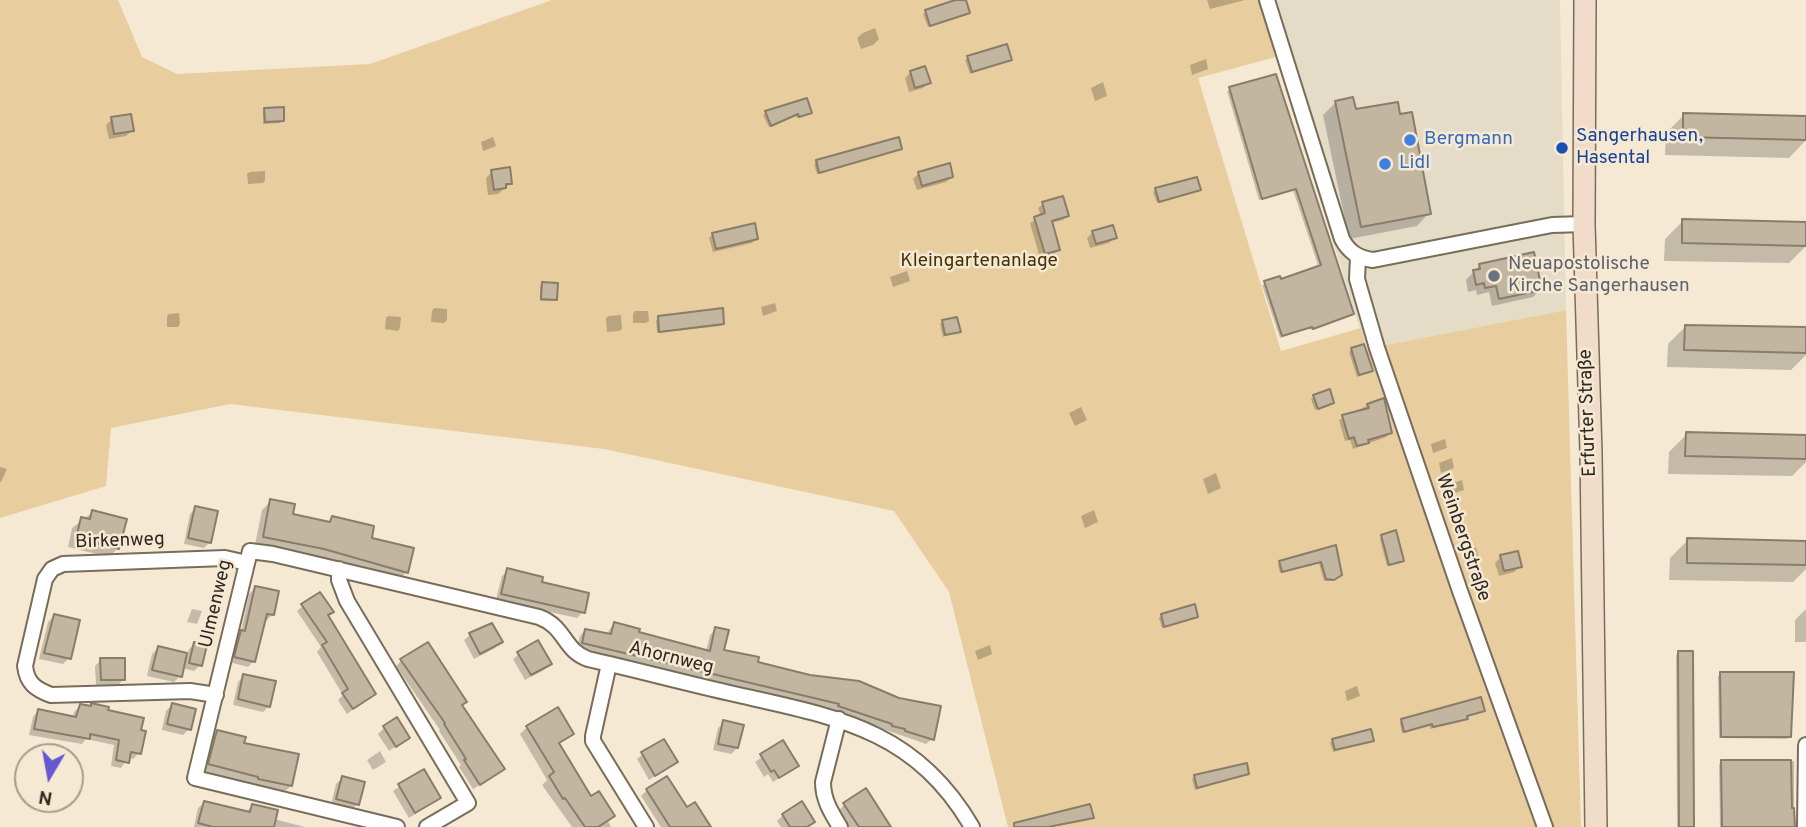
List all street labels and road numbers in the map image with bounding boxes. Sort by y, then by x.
street label: Erfurter Straße [1575,349,1603,477]
street label: Weinbergstraße [1430,471,1494,605]
street label: Birkenweg [75,529,165,555]
street label: Ulmenweg [196,558,238,650]
street label: Ahornweg [626,637,716,681]

